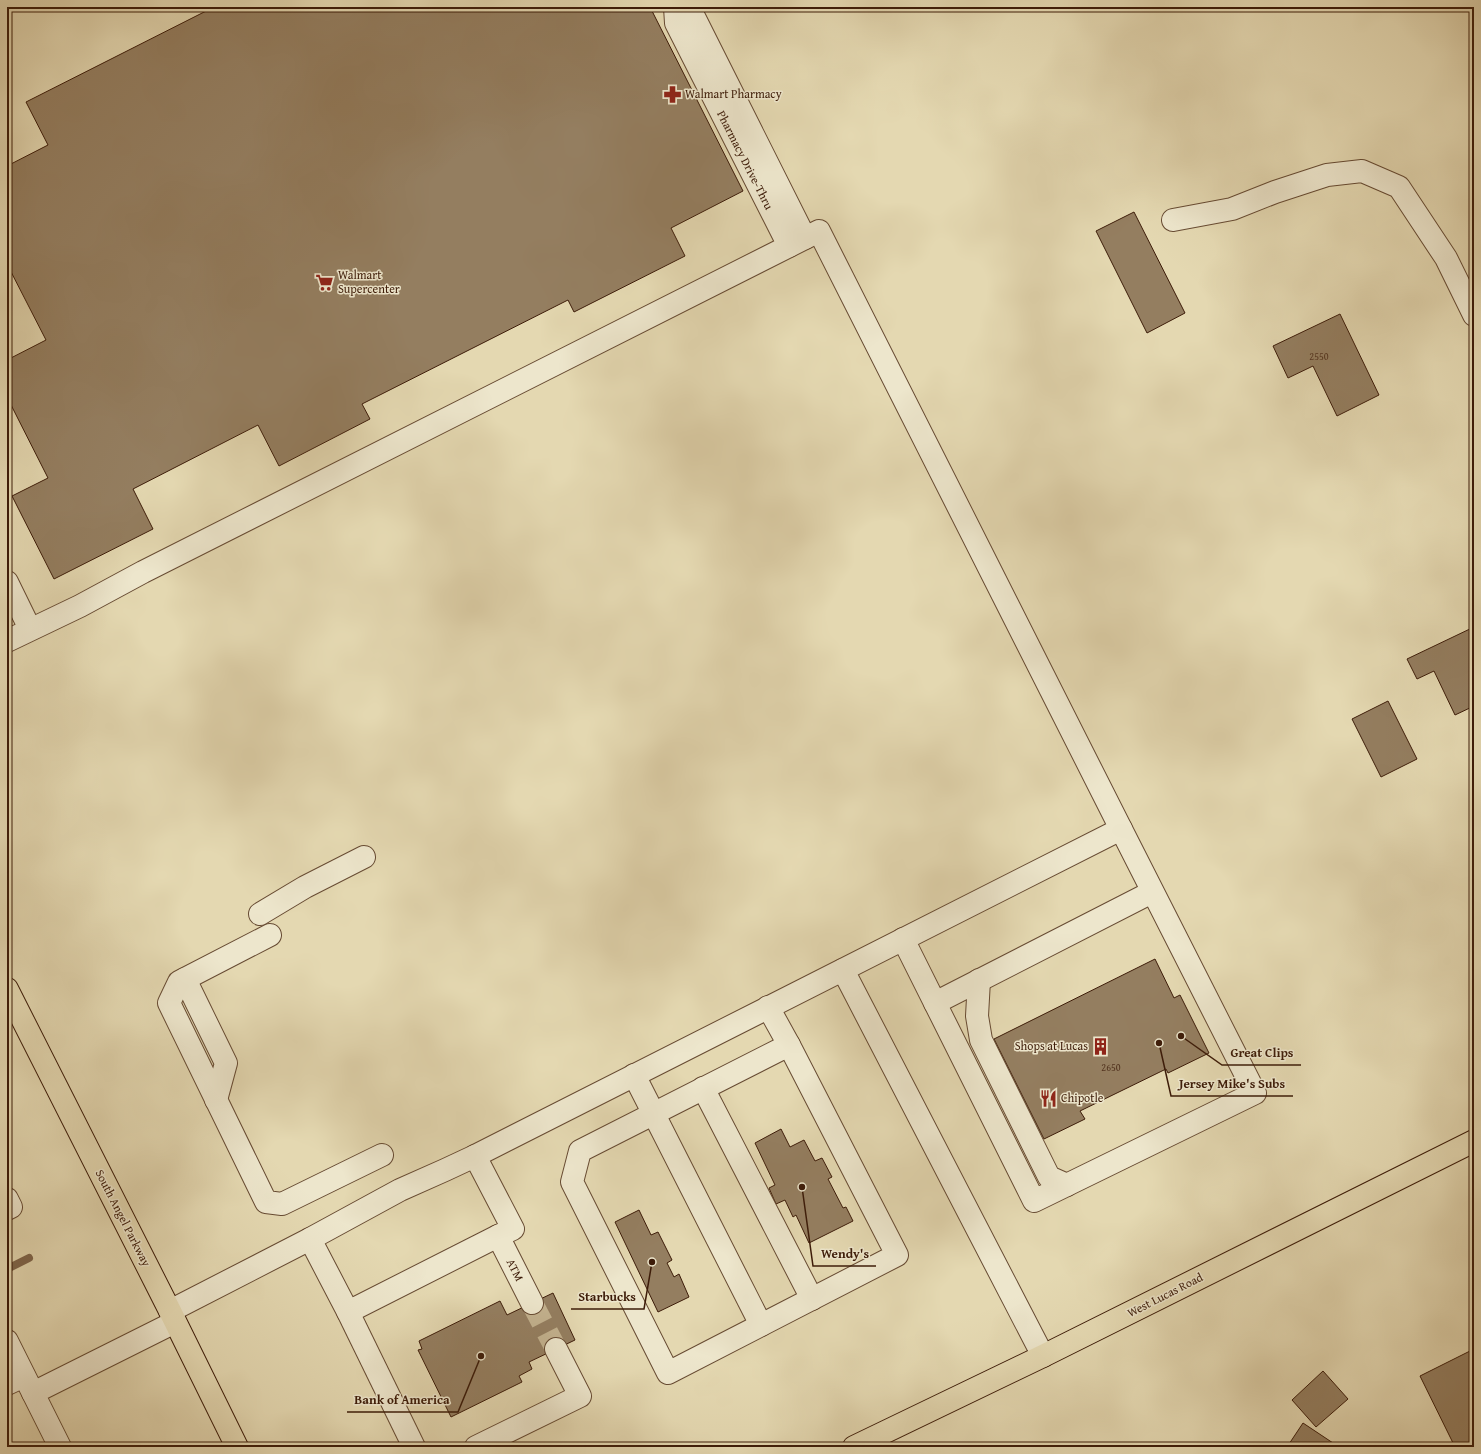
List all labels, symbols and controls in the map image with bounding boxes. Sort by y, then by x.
pharmacy icon: Walmart Pharmacy [662,84,682,104]
place label: Walmart Pharmacy [685,85,782,102]
street label: Pharmacy Drive-Thru [713,107,778,213]
place label: Walmart Supercenter [338,266,400,297]
supermarket icon: Walmart Supercenter [315,272,335,292]
house number: 2550 [1309,349,1329,364]
building icon: Shops at Lucas [1091,1036,1111,1056]
place label: Shops at Lucas [1015,1037,1088,1054]
callout: Great Clips [1222,1040,1301,1065]
text: Great Clips [1231,1043,1294,1062]
house number: 2650 [1101,1060,1121,1075]
callout: Jersey Mike's Subs [1171,1071,1293,1096]
text: Jersey Mike's Subs [1177,1074,1285,1093]
restaurant icon: Chipotle [1038,1088,1058,1108]
place label: Chipotle [1061,1089,1104,1106]
street label: South Angel Parkway [92,1166,155,1269]
callout: Wendy's [813,1241,876,1266]
text: Wendy's [821,1244,869,1263]
street label: ATM [503,1256,528,1284]
street label: West Lucas Road [1124,1268,1206,1321]
callout: Starbucks [571,1284,644,1309]
text: Starbucks [578,1287,636,1306]
callout: Bank of America [347,1387,458,1412]
text: Bank of America [354,1390,450,1409]

